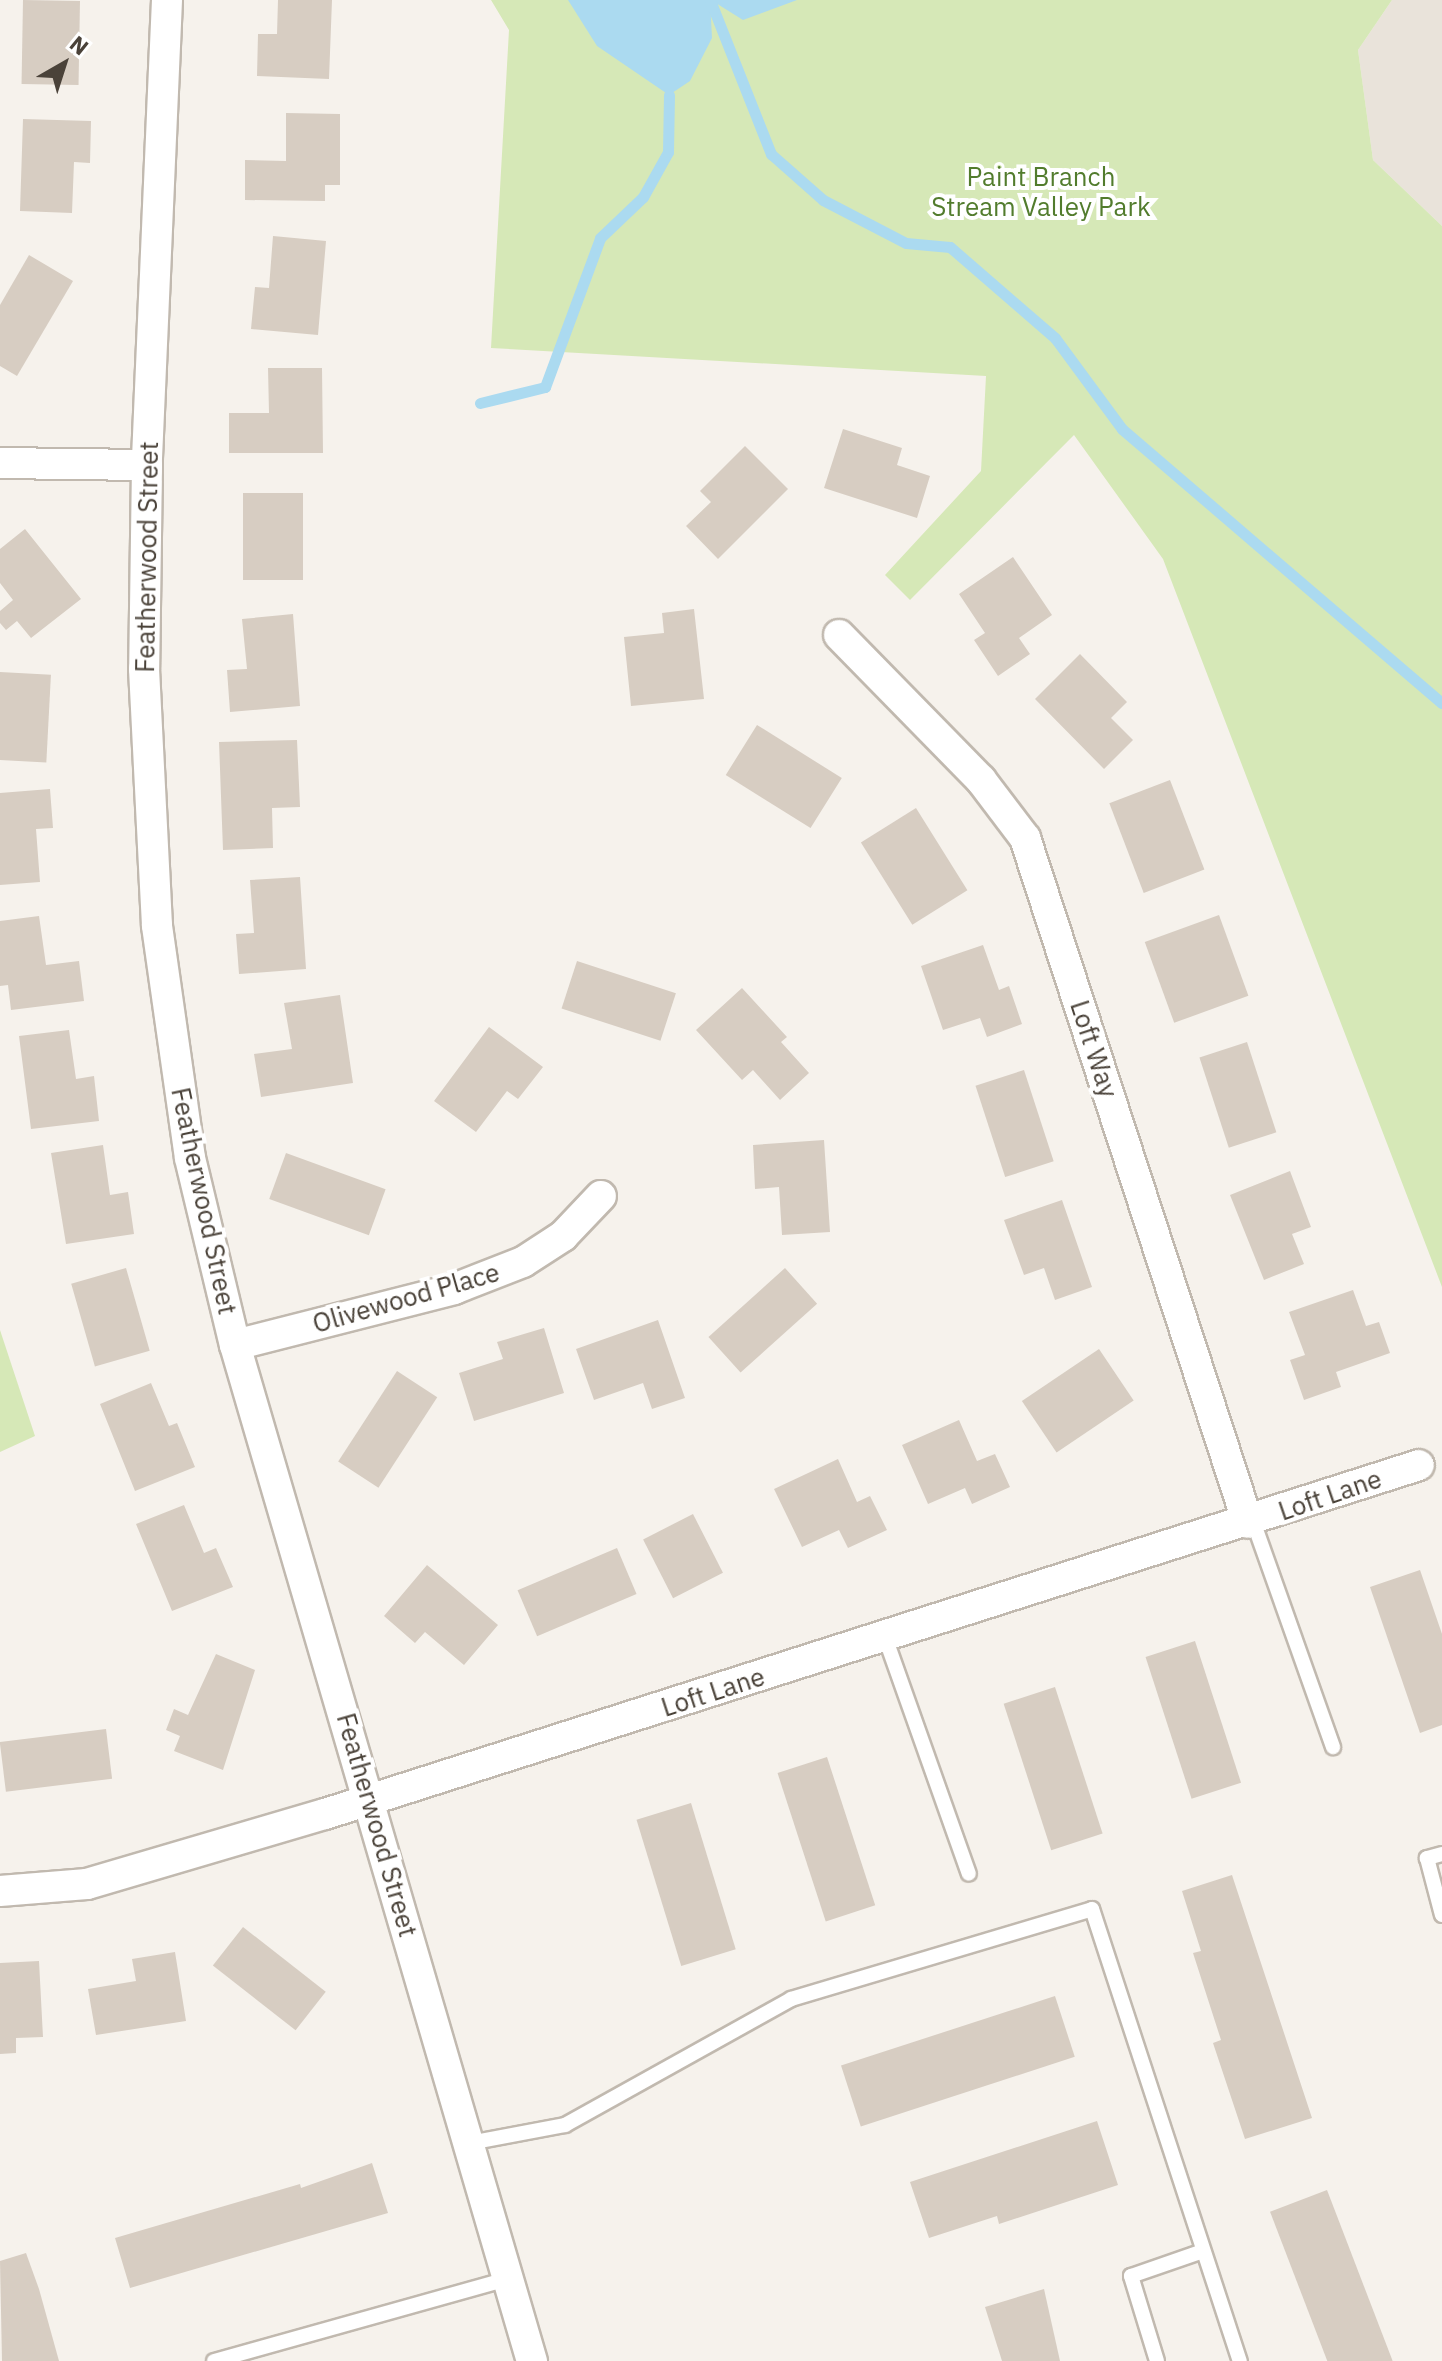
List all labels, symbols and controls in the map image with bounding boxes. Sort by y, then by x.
north arrow [24,24,104,104]
text: N [64,29,95,61]
park label: Paint Branch Stream Valley Park [931,161,1151,222]
street label: Featherwood Street [129,441,165,673]
street label: Loft Way [1064,996,1124,1102]
street label: Featherwood Street [165,1085,243,1317]
street label: Olivewood Place [309,1256,503,1340]
street label: Loft Lane [1274,1463,1386,1527]
street label: Loft Lane [657,1661,769,1723]
street label: Featherwood Street [330,1709,424,1941]

